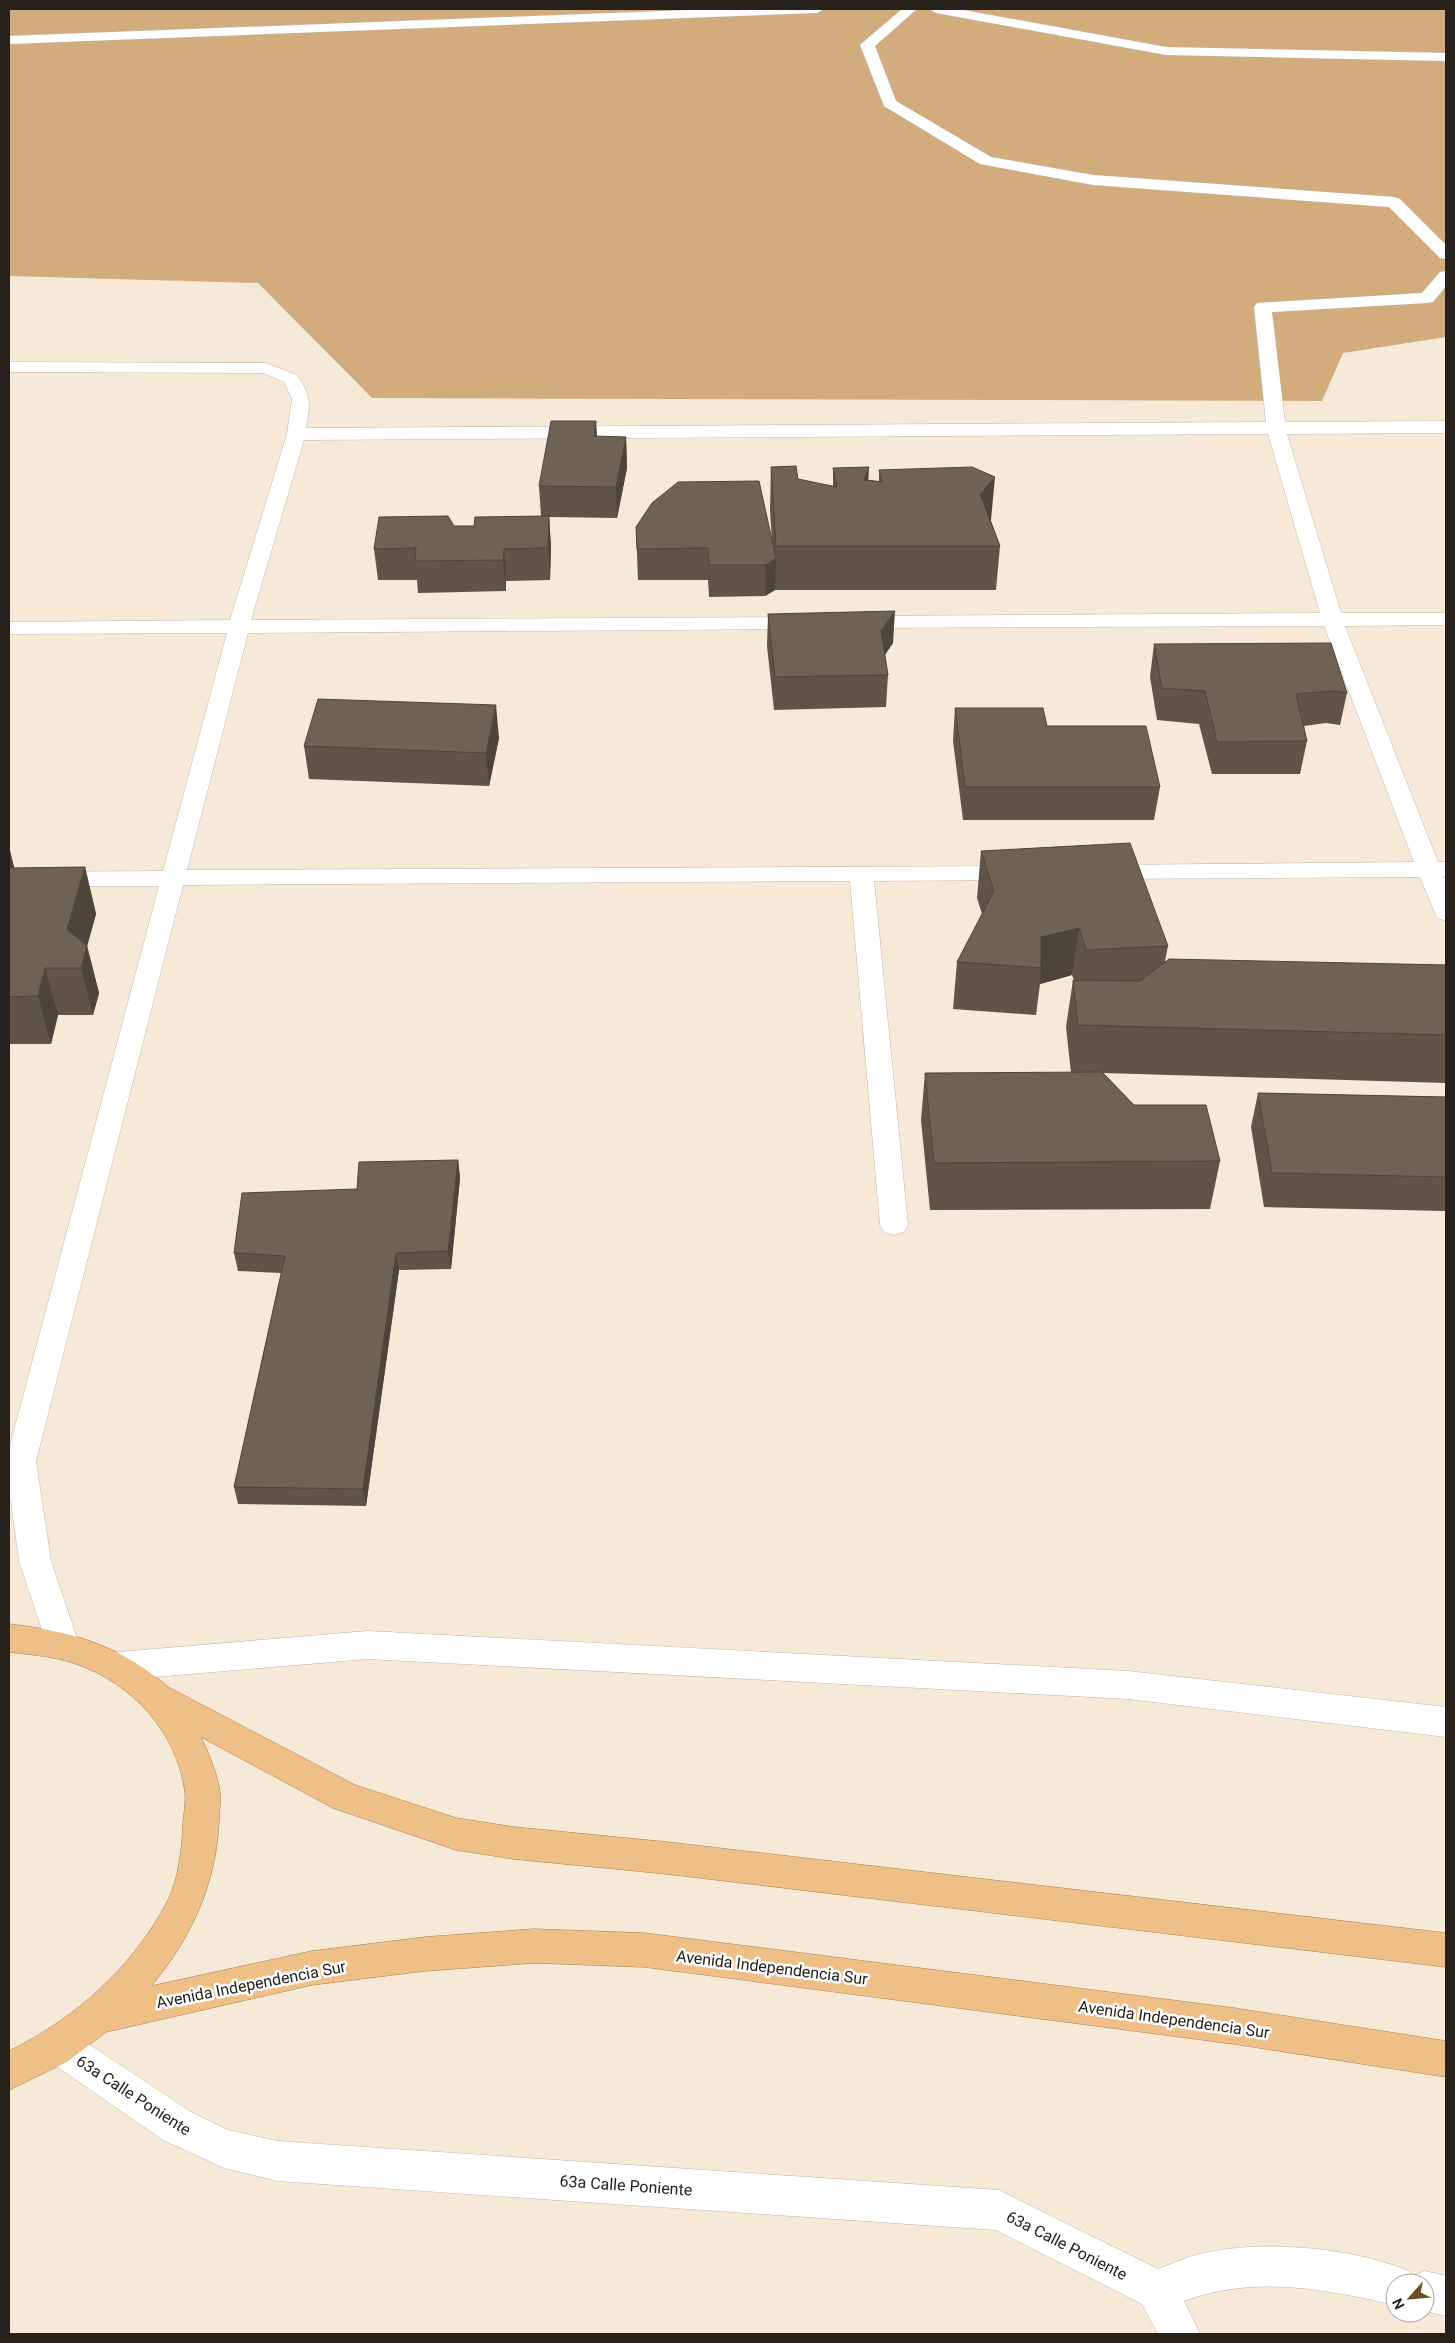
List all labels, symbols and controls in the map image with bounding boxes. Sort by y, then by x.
street label: Avenida Independencia Sur [675,1946,869,1989]
street label: Avenida Independencia Sur [155,1957,348,2012]
street label: Avenida Independencia Sur [1077,1997,1271,2042]
street label: 63a Calle Poniente [73,2051,195,2140]
street label: 63a Calle Poniente [559,2171,693,2200]
street label: 63a Calle Poniente [1003,2207,1130,2284]
north arrow [1385,2273,1435,2323]
text: N [1389,2296,1408,2312]

